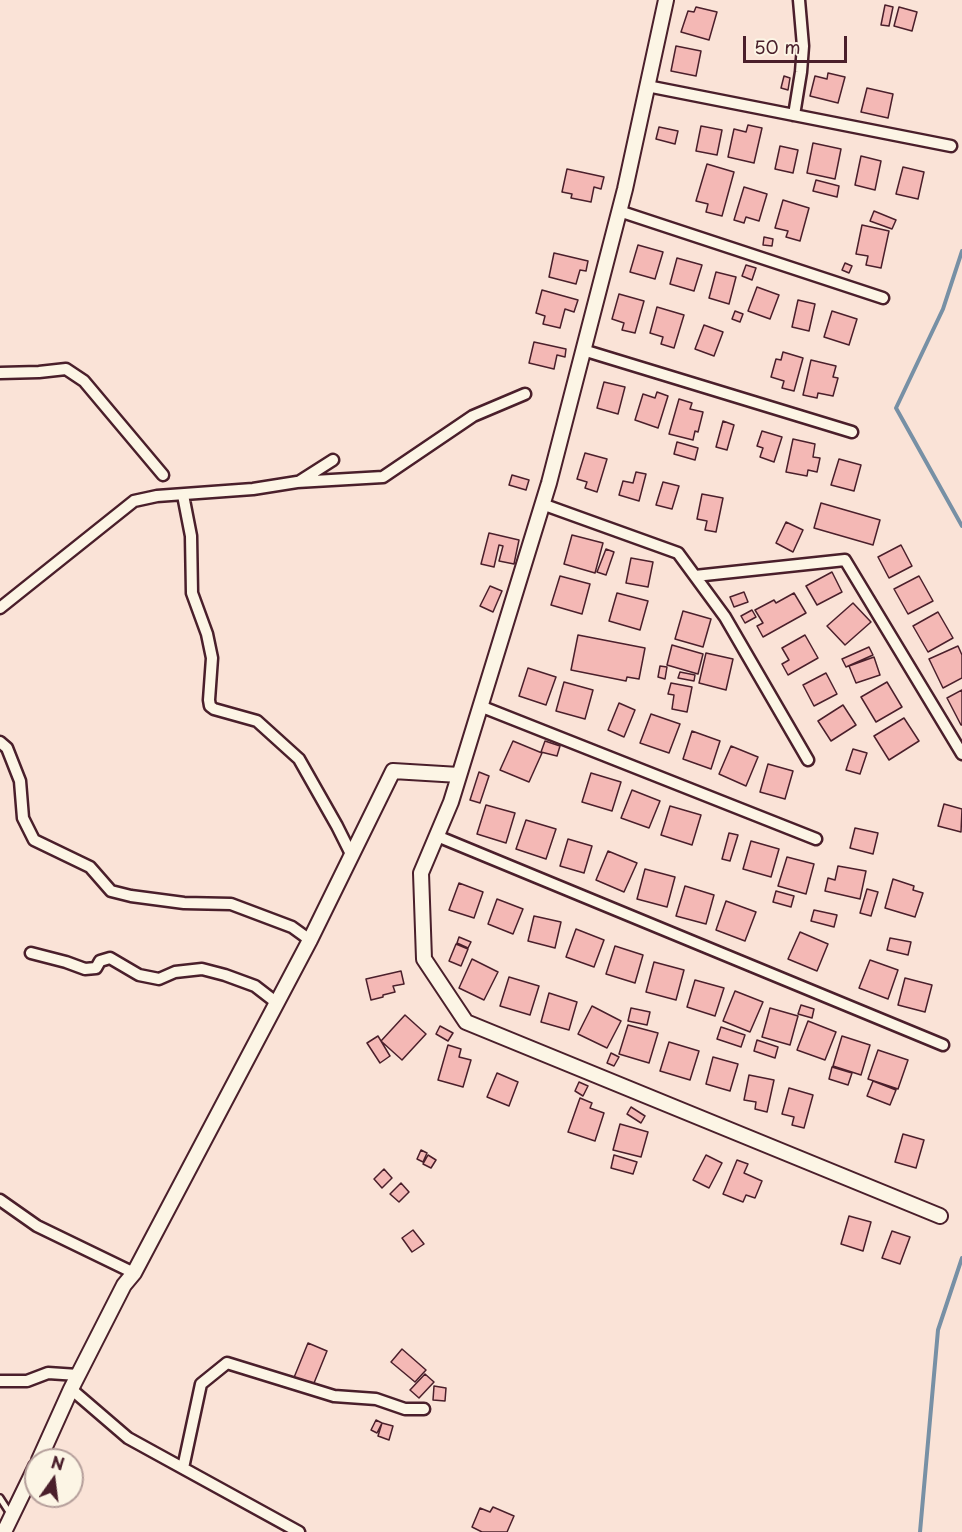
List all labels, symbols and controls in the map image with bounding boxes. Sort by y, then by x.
scale bar [746,24,850,62]
text: 50 m [754,33,801,60]
north arrow [24,1448,84,1508]
text: N [49,1449,67,1476]

